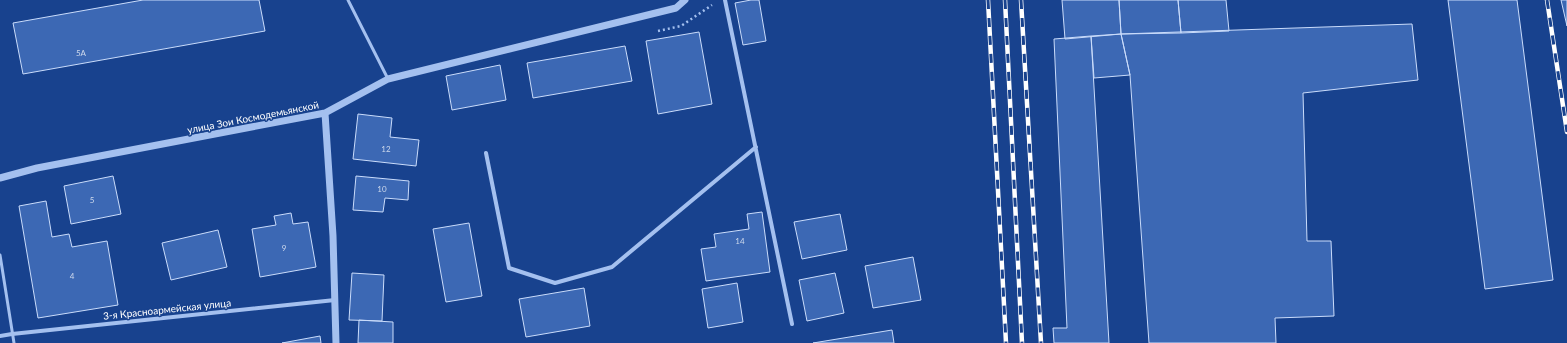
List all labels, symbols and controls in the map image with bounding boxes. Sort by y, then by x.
house number: 5А [76,48,87,58]
street label: улица Зои Космодемьянской [186,98,320,136]
house number: 12 [381,144,391,154]
house number: 10 [377,184,387,194]
house number: 5 [90,195,95,205]
house number: 14 [735,236,745,246]
house number: 9 [282,243,287,253]
house number: 4 [70,271,75,281]
street label: 3-я Красноармейская улица [102,296,232,322]

